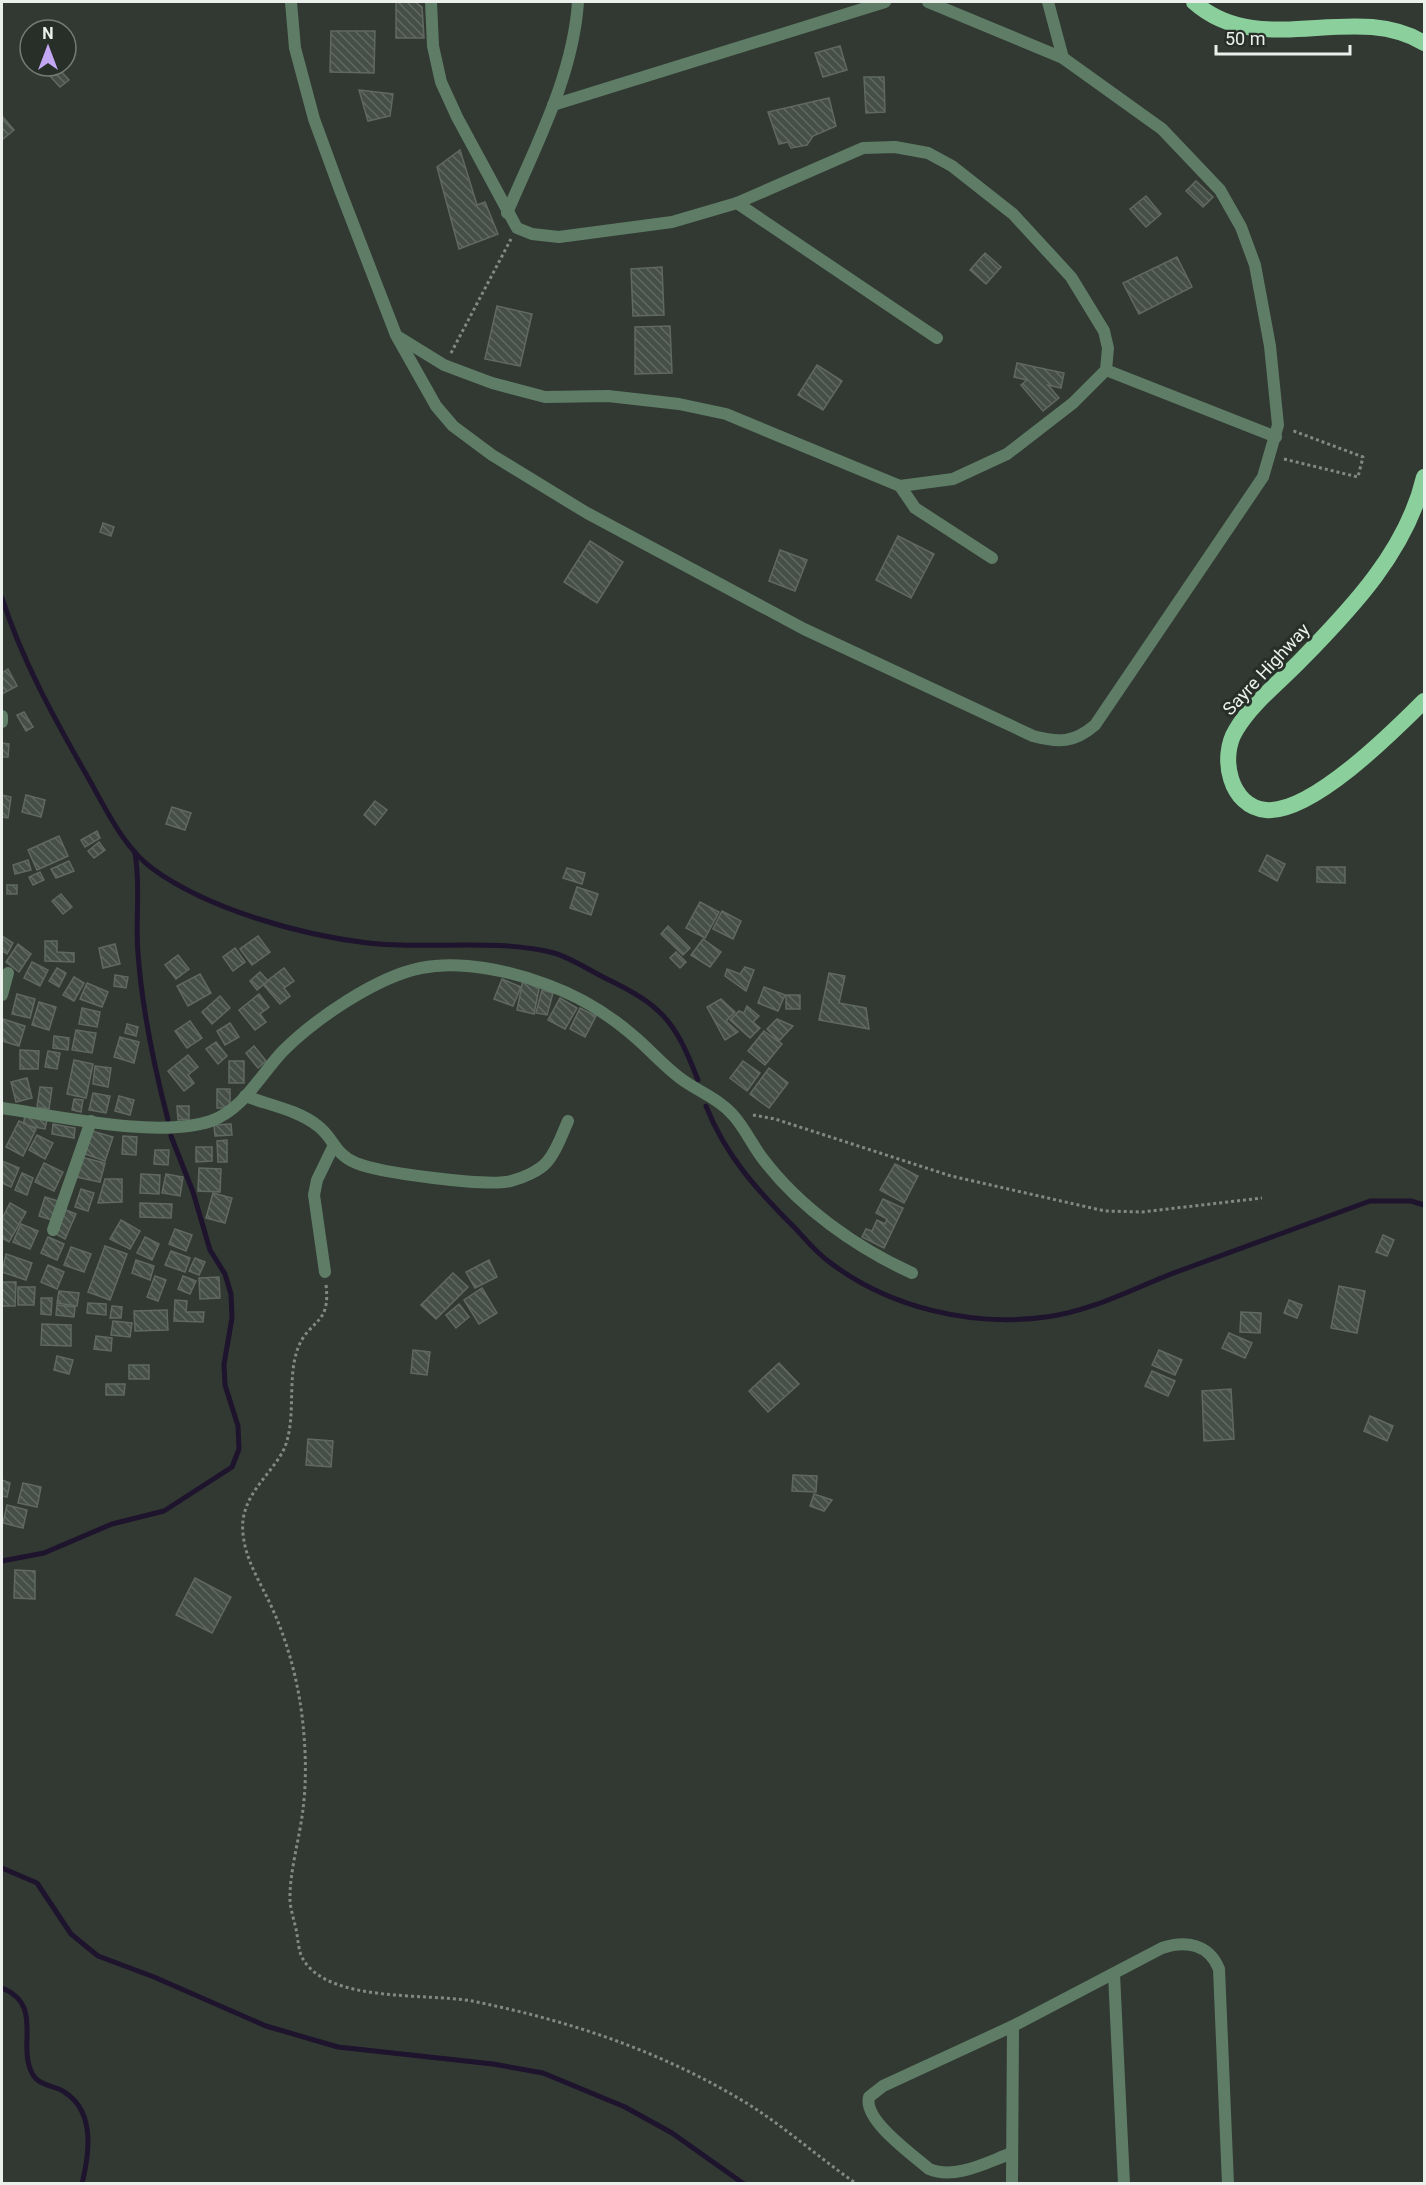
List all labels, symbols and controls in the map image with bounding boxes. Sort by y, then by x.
north arrow [18,18,78,78]
scale bar [1216,18,1350,56]
text: N [42,24,54,43]
text: 50 m [1225,28,1265,49]
street label: Sayre Highway [1218,618,1314,719]

